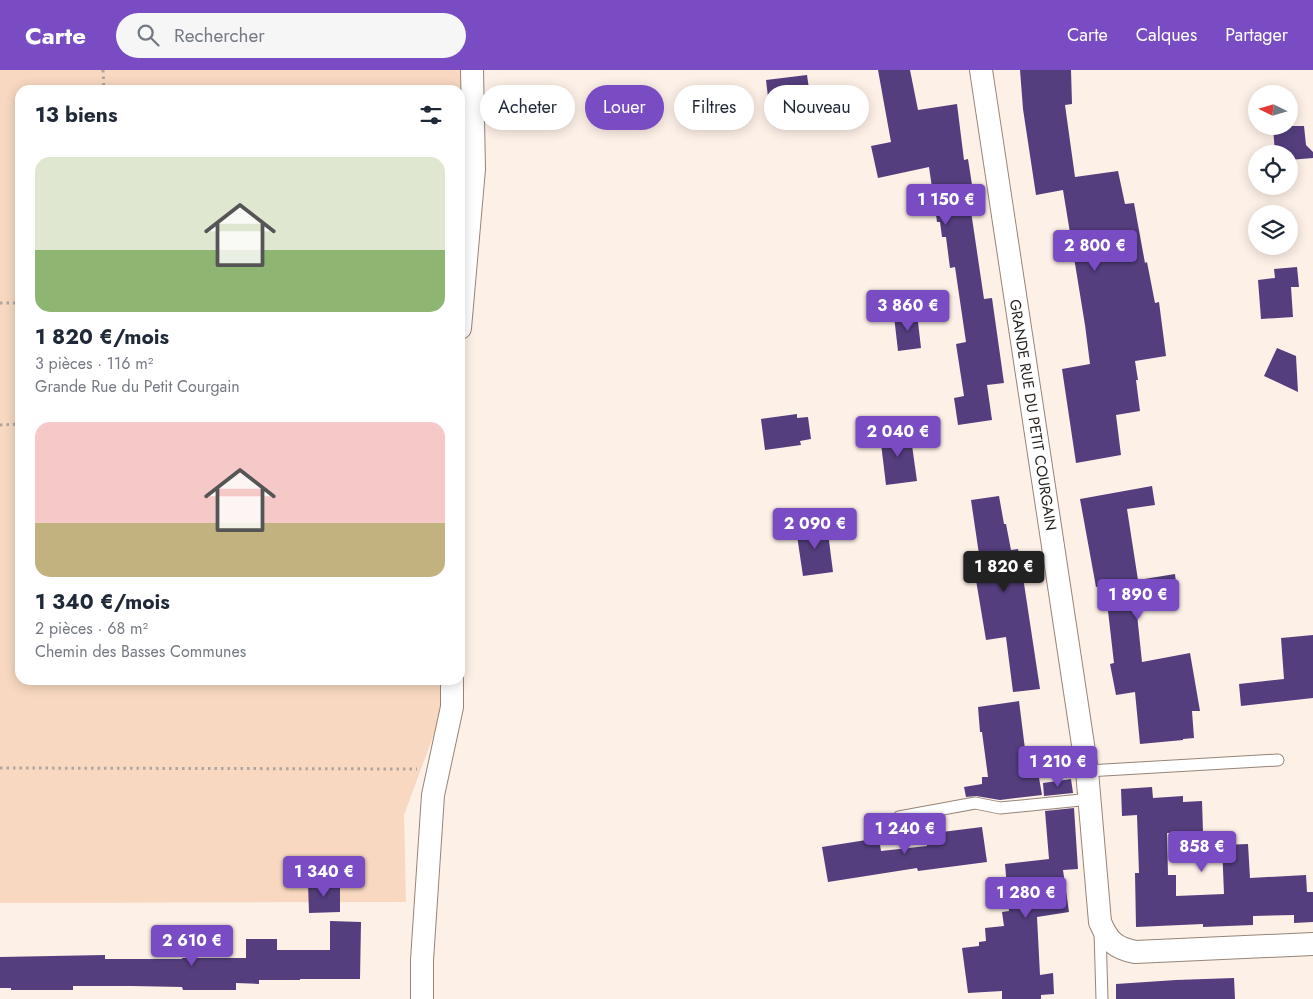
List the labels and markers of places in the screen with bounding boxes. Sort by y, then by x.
pin: 1 150 € [900,184,992,226]
pin: 2 800 € [1049,230,1141,272]
pin: 3 860 € [862,290,954,332]
pin: 2 040 € [852,416,944,458]
pin: 2 090 € [769,508,861,550]
pin: 1 820 € [958,550,1050,593]
pin: 1 890 € [1092,578,1184,621]
pin: 1 210 € [1012,746,1104,788]
pin: 1 240 € [859,812,951,855]
pin: 858 € [1167,830,1237,873]
pin: 1 340 € [278,856,370,898]
pin: 1 280 € [980,876,1072,919]
pin: 2 610 € [146,924,238,967]

